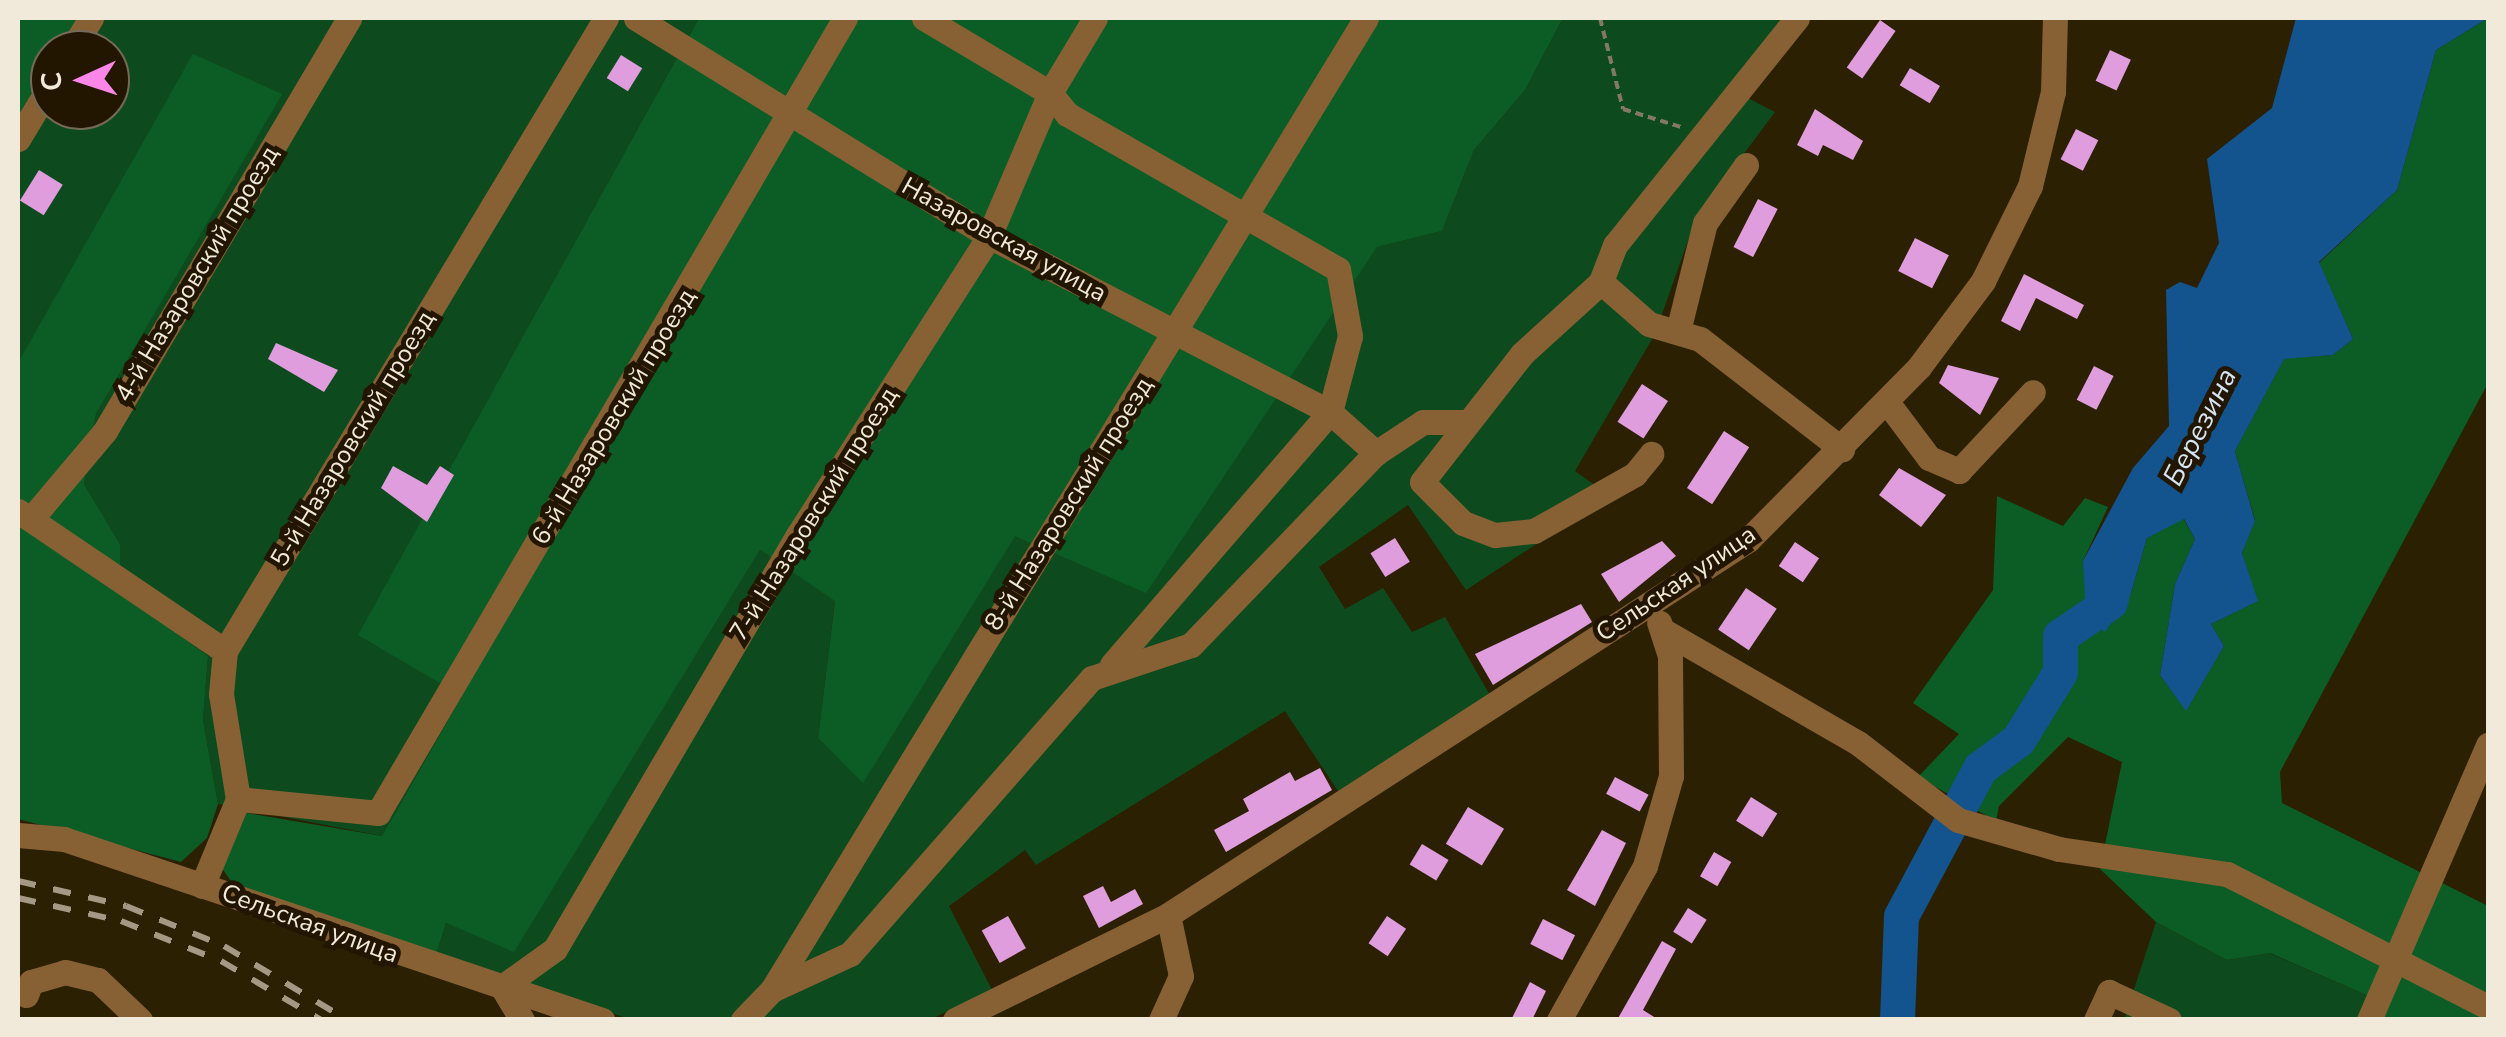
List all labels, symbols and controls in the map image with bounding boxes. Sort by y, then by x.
north arrow [30,30,130,130]
text: С [33,71,72,92]
street label: 4-й Назаровский проезд [109,141,285,407]
street label: Назаровская улица [897,171,1111,309]
street label: 6-й Назаровский проезд [526,284,702,550]
street label: 5-й Назаровский проезд [265,306,441,572]
water label: Березина [2156,363,2244,491]
street label: 8-й Назаровский проезд [979,372,1159,636]
street label: 7-й Назаровский проезд [724,382,904,646]
street label: Сельская улица [1591,520,1761,648]
street label: Сельская улица [217,878,403,970]

